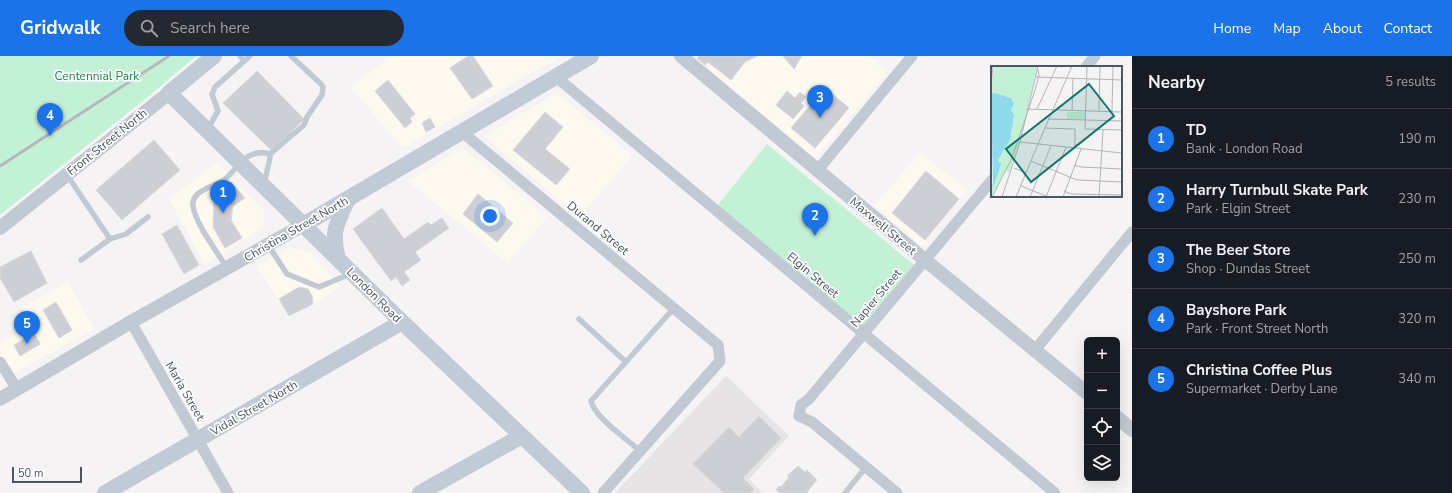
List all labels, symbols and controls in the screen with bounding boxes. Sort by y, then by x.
search box [124,10,404,46]
text: Gridwalk [20,15,100,41]
icon: search [138,17,160,39]
text: Search here [170,18,250,38]
text: Home [1213,19,1251,38]
text: Map [1273,19,1301,38]
text: About [1323,19,1362,38]
text: Contact [1384,19,1432,38]
inset map [991,66,1122,197]
park label: Centennial Park [55,68,140,84]
text: Nearby [1148,71,1205,94]
text: 5 results [1385,73,1436,91]
pin: 3 [807,85,833,118]
pin: 4 [37,103,63,136]
street label: Front Street North [64,105,150,179]
text: TD [1186,120,1207,140]
text: 1 [1157,130,1165,148]
text: 190 m [1398,130,1436,148]
text: Bank · London Road [1186,140,1303,158]
pin: 1 [210,180,236,213]
text: Harry Turnbull Skate Park [1186,180,1368,200]
text: 2 [1157,190,1165,208]
text: 230 m [1398,190,1436,208]
street label: Christina Street North [241,193,351,265]
street label: Maxwell Street [846,193,920,259]
street label: Durand Street [564,197,633,259]
text: Park · Elgin Street [1186,200,1290,218]
pin: 2 [802,203,828,236]
your location [480,206,500,226]
text: The Beer Store [1186,240,1290,260]
street label: Elgin Street [784,249,843,302]
text: 3 [1157,250,1165,268]
text: 250 m [1398,250,1436,268]
text: Shop · Dundas Street [1186,260,1310,278]
street label: London Road [343,264,405,326]
street label: Napier Street [847,265,906,331]
text: Bayshore Park [1186,300,1286,320]
text: 4 [1157,310,1165,328]
text: 320 m [1398,310,1436,328]
pin: 5 [14,311,40,344]
text: Park · Front Street North [1186,320,1328,338]
map controls [1084,337,1120,481]
button: + [1084,337,1120,373]
street label: Maria Street [162,358,209,424]
text: Christina Coffee Plus [1186,360,1332,380]
text: 5 [1157,370,1165,388]
text: 340 m [1398,370,1436,388]
button: − [1084,373,1120,409]
street label: Vidal Street North [207,377,300,440]
text: Supermarket · Derby Lane [1186,380,1338,398]
button: locate [1084,409,1120,445]
button: layers [1084,445,1120,481]
scale bar [12,465,82,484]
text: 50 m [18,466,43,481]

